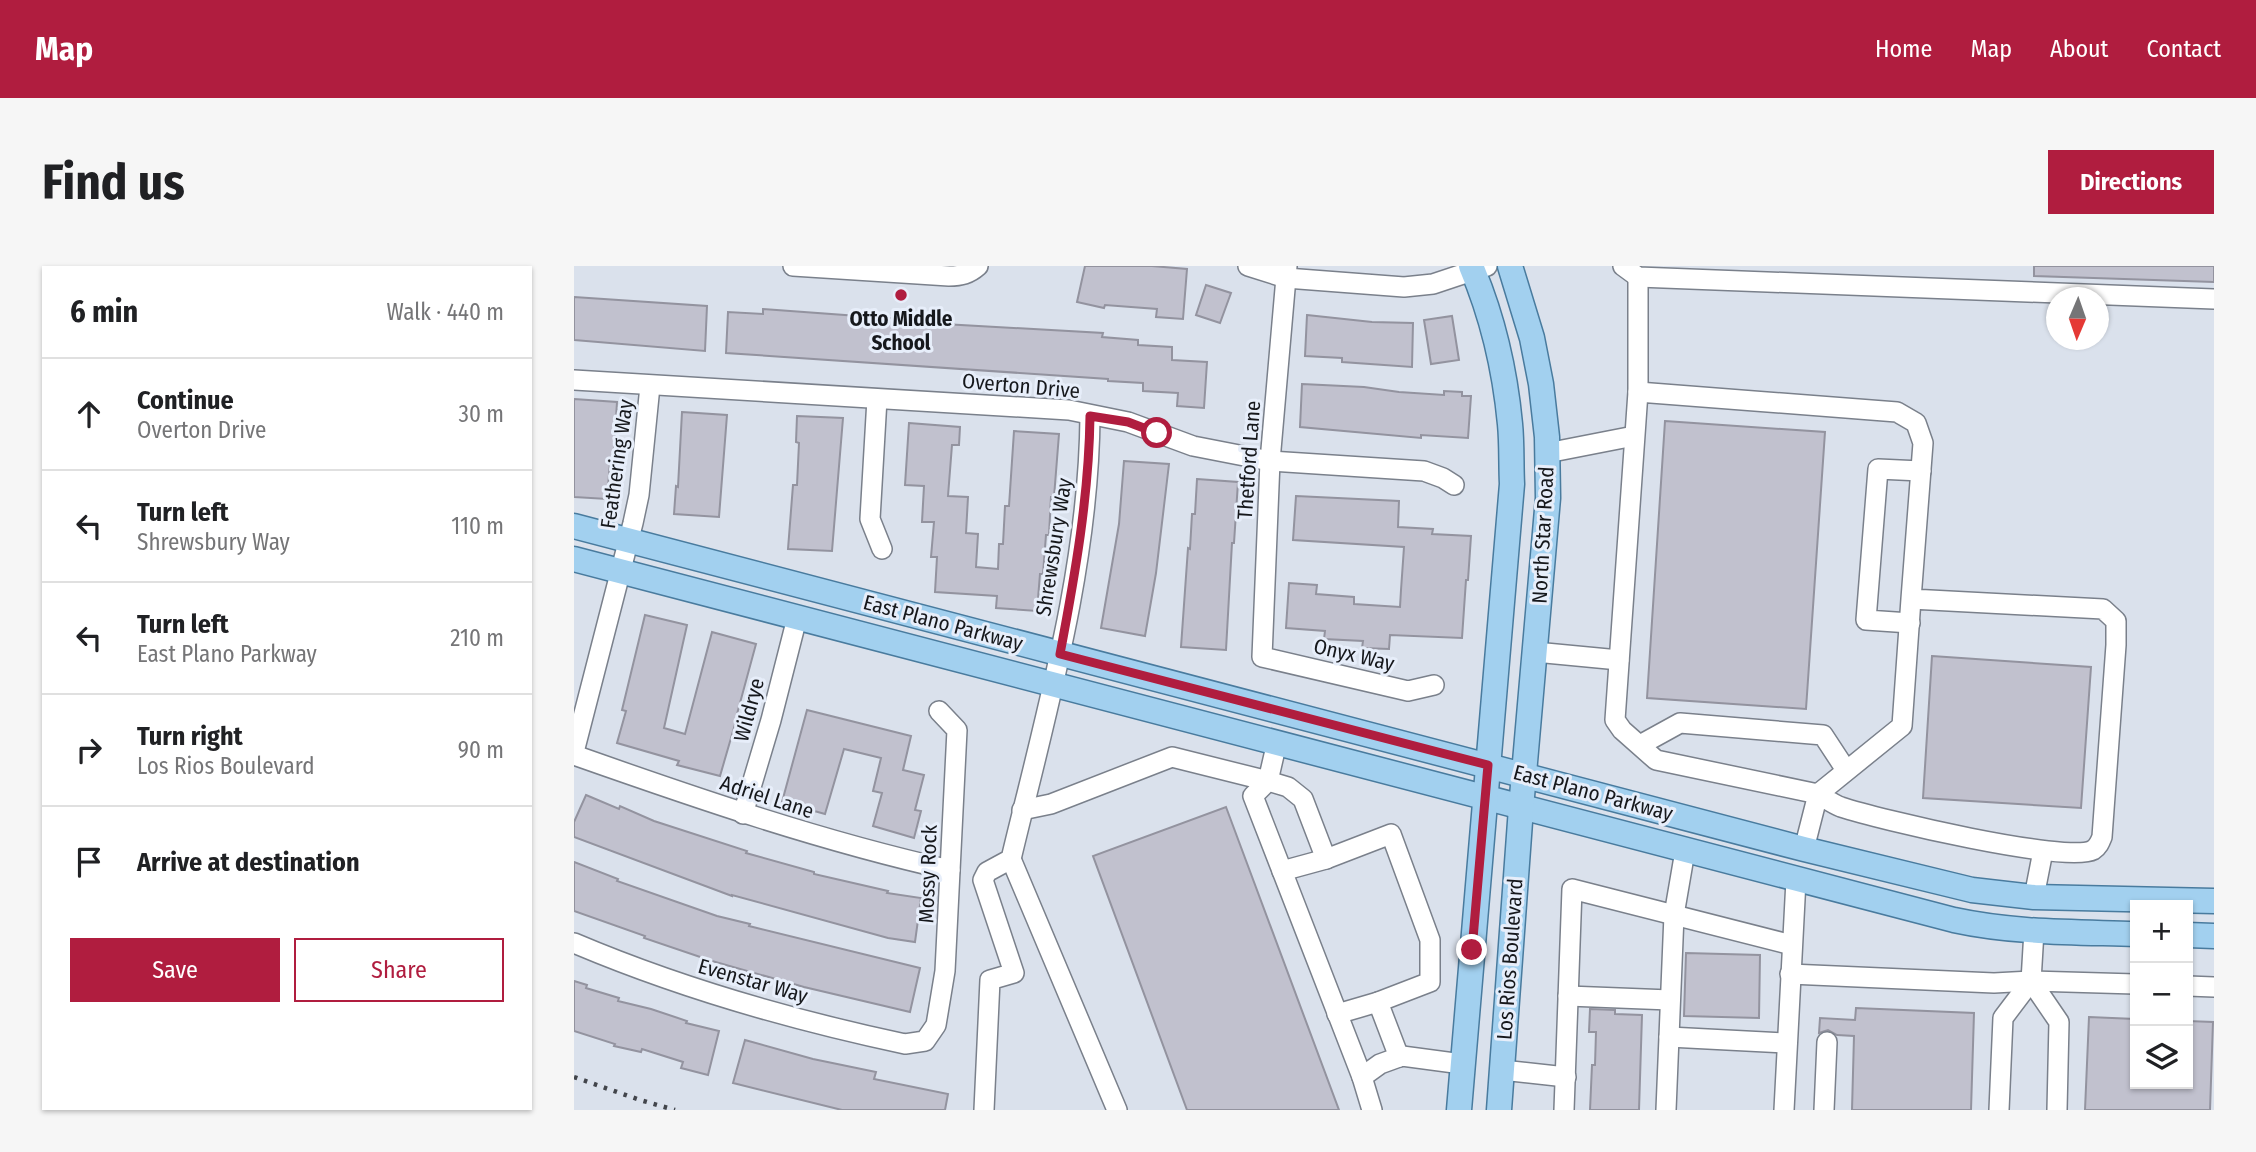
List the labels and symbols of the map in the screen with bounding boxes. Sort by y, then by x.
marker: Otto Middle School [893,287,909,303]
north arrow [2046,287,2109,350]
place label: Otto Middle School [850,306,953,356]
street label: Overton Drive [961,368,1081,404]
street label: Feathering Way [595,397,639,530]
street label: Thetford Lane [1232,400,1266,520]
route start [1141,417,1172,448]
street label: North Star Road [1526,466,1560,604]
street label: Shrewsbury Way [1030,475,1078,618]
street label: East Plano Parkway [860,589,1026,657]
street label: Onyx Way [1311,633,1398,677]
street label: Wildrye [728,675,770,745]
street label: East Plano Parkway [1510,759,1676,827]
street label: Adriel Lane [717,770,817,824]
street label: Mossy Rock [913,824,943,924]
street label: Los Rios Boulevard [1491,877,1529,1041]
route end [1456,934,1487,965]
street label: Evenstar Way [695,953,811,1009]

